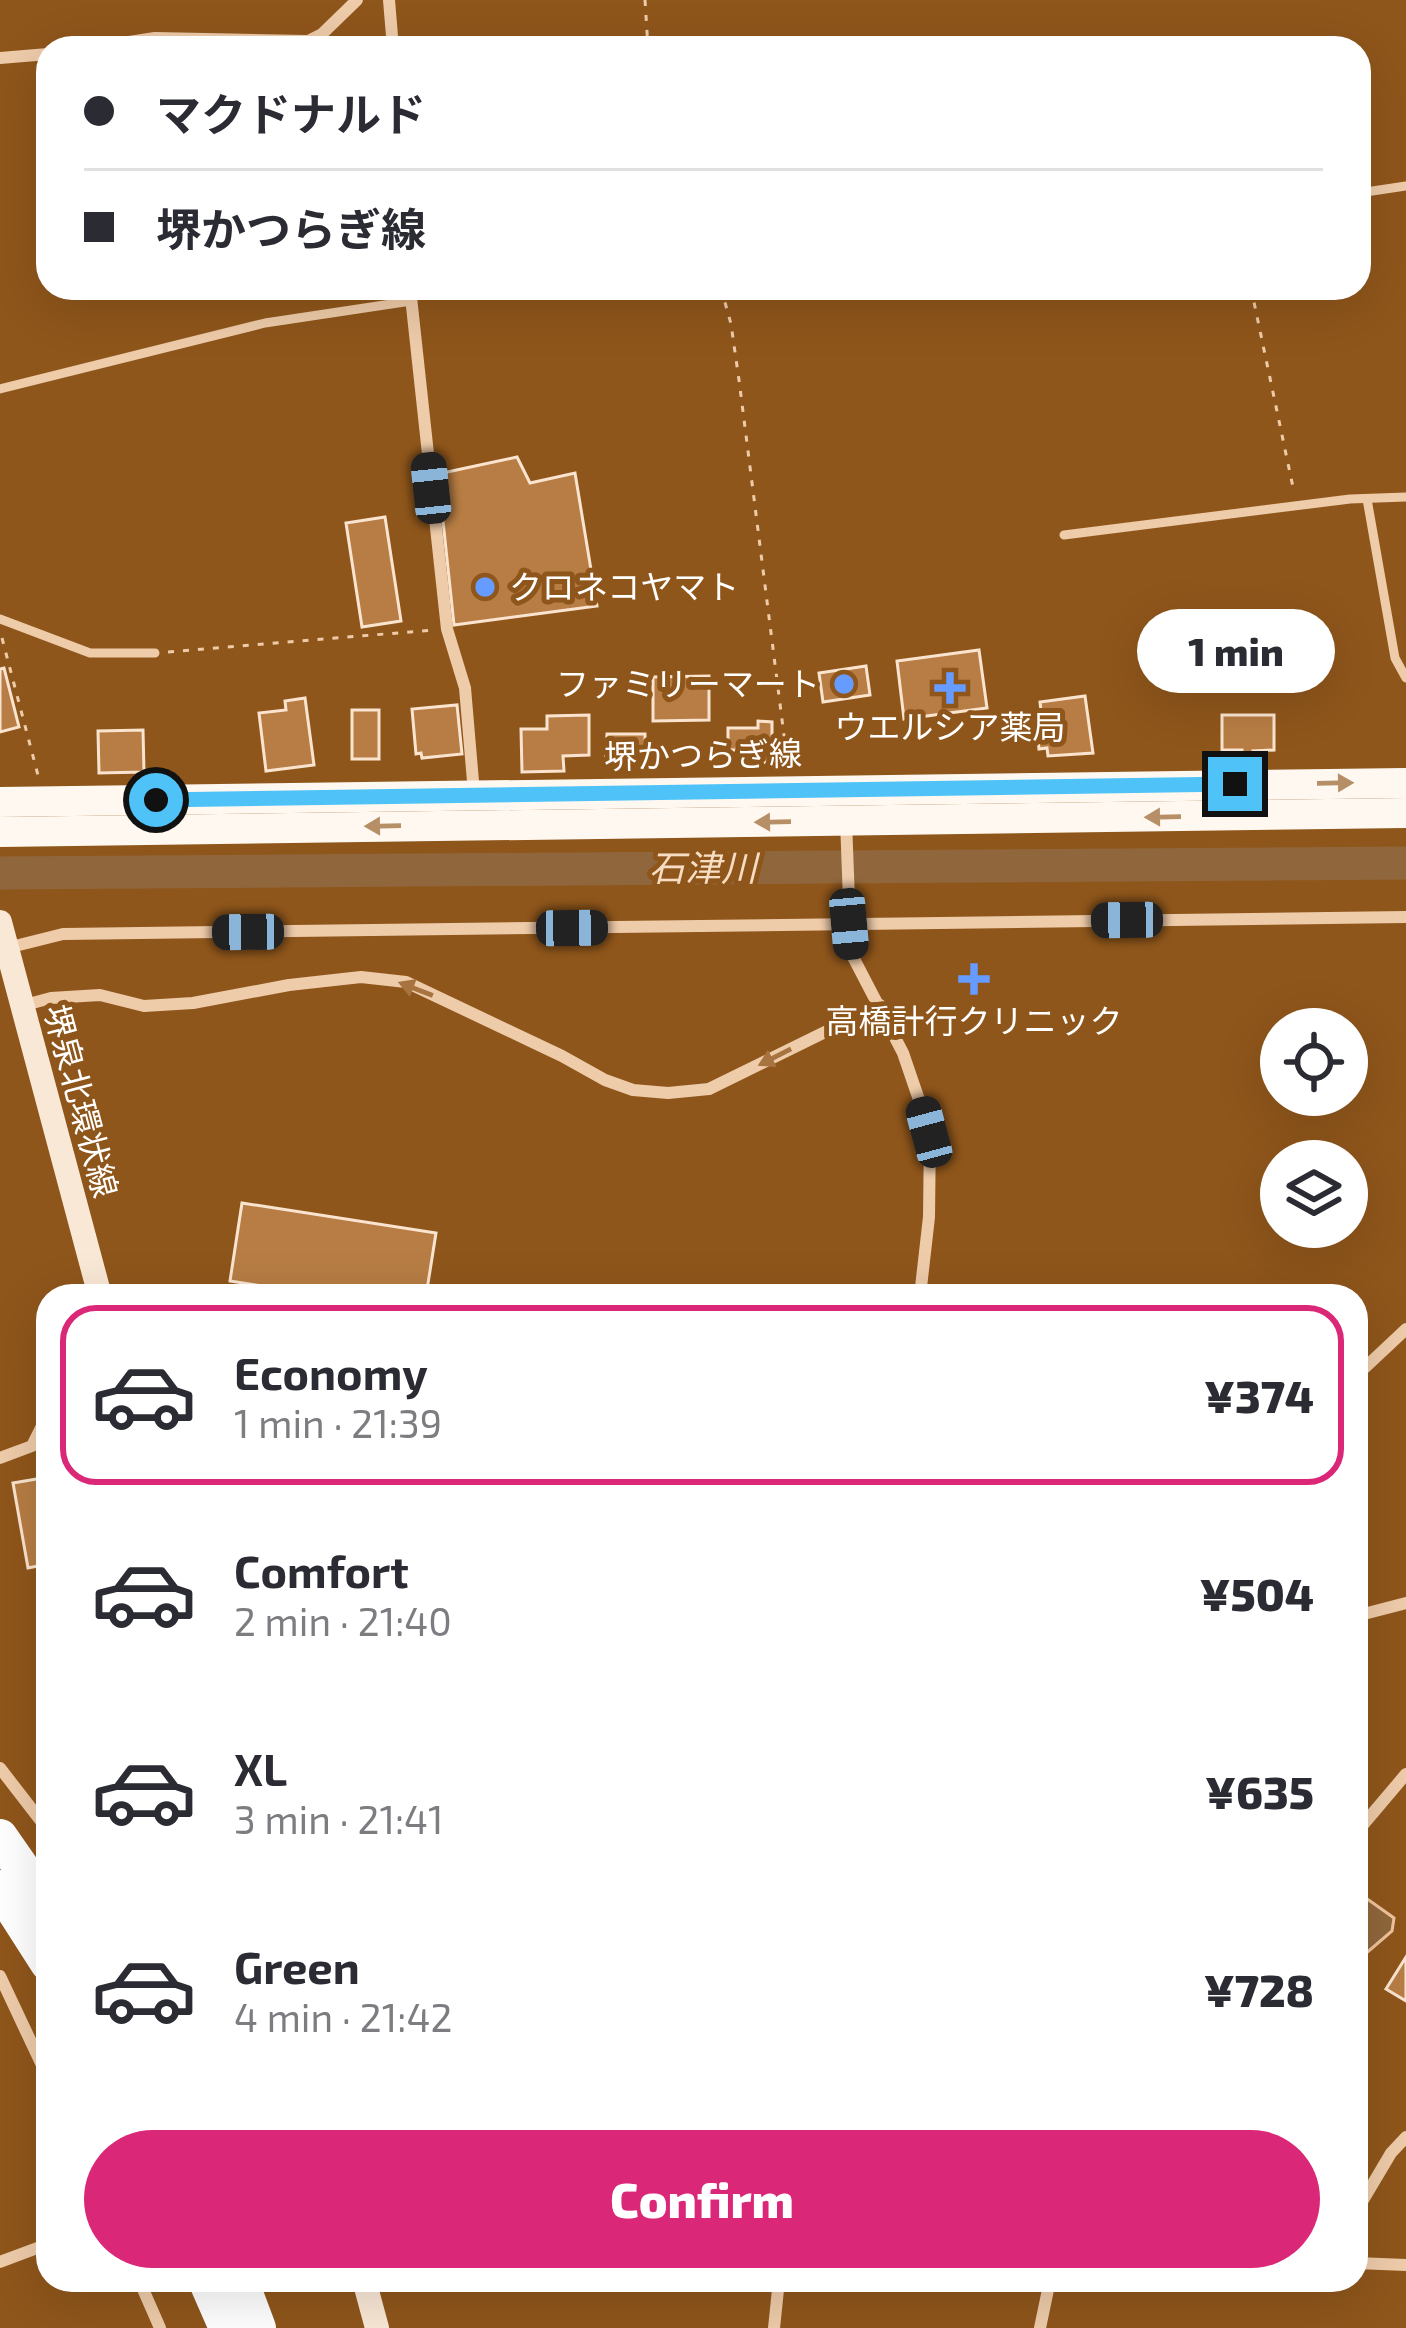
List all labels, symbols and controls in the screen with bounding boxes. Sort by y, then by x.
text: マクドナルド [156,86,426,140]
text: 堺かつらぎ線 [156,201,426,255]
car [409,450,453,526]
place label: クロネコヤマト [509,566,739,606]
marker: クロネコヤマト [472,574,498,600]
callout: 1 min [1136,610,1334,694]
text: 1 min [1188,627,1284,674]
place label: ファミリーマート [556,663,820,703]
marker: ファミリーマート [831,671,857,697]
marker: ウエルシア薬局 [937,675,963,701]
place label: ウエルシア薬局 [835,706,1066,746]
street label: 堺かつらぎ線 [604,732,802,776]
route end [1208,757,1262,811]
route start [129,773,183,827]
one-way arrow [1317,774,1355,793]
one-way arrow [1143,807,1181,826]
one-way arrow [753,812,791,831]
one-way arrow [363,817,401,836]
water label: 石津川 [649,845,761,888]
car [828,887,870,961]
car [1091,901,1163,939]
car [536,909,608,947]
car [212,913,284,951]
marker: 高橋計行クリニック [958,963,990,995]
one-way arrow [397,978,433,997]
street label: 堺泉北環状線 [37,1000,127,1202]
place label: 高橋計行クリニック [826,1000,1123,1040]
map controls [1260,1008,1368,1248]
button: locate [1260,1008,1368,1116]
one-way arrow [757,1046,792,1066]
car [902,1093,956,1171]
button: layers [1260,1140,1368,1248]
icon: car [90,1341,198,1449]
text: Economy [234,1345,428,1399]
text: ¥374 [1204,1368,1314,1422]
text: 1 min · 21:39 [234,1399,442,1446]
icon: car [90,1539,198,1647]
text: Comfort [234,1543,409,1597]
text: ¥504 [1199,1566,1314,1620]
text: 2 min · 21:40 [234,1597,452,1644]
icon: car [90,1737,198,1845]
text: XL [234,1741,287,1795]
text: ¥635 [1205,1764,1314,1818]
text: 3 min · 21:41 [234,1795,444,1842]
icon: car [90,1935,198,2043]
text: Green [234,1939,360,1993]
text: ¥728 [1204,1962,1314,2016]
text: 4 min · 21:42 [234,1993,452,2040]
button: Confirm [84,2130,1320,2268]

